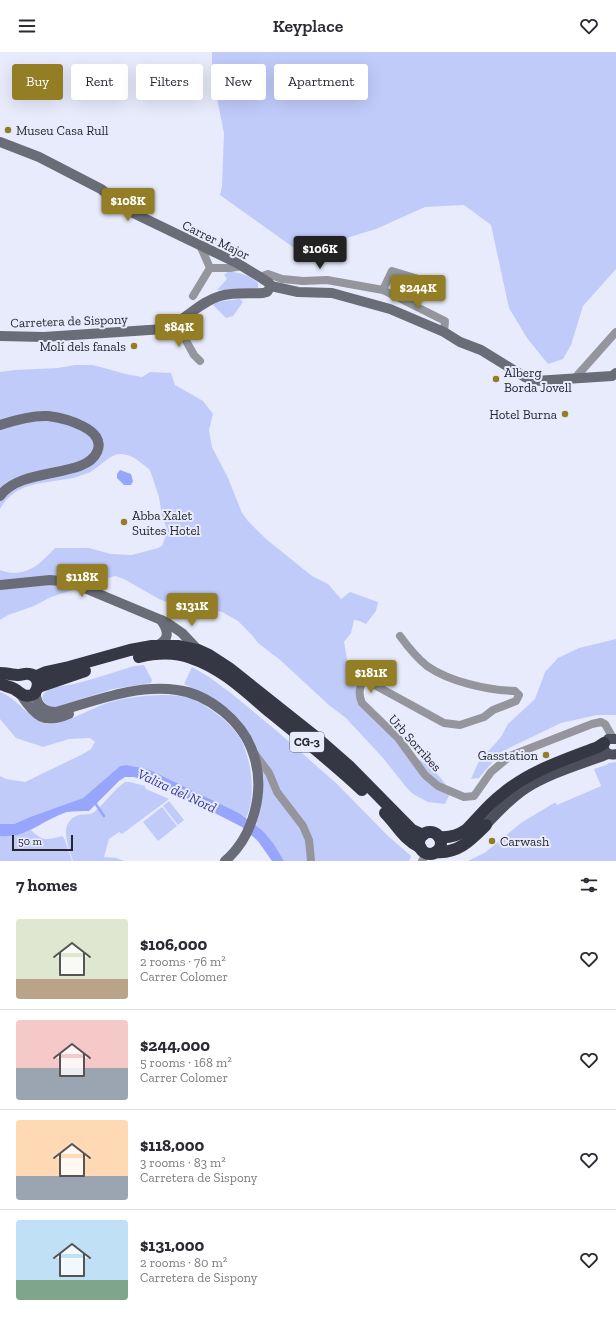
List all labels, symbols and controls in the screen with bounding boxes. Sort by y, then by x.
icon: menu [16,15,38,37]
text: Keyplace [273,15,343,37]
icon: heart [578,15,600,37]
chip: Buy [12,64,63,100]
chip: Rent [71,64,128,100]
chip: Filters [136,64,203,100]
chip: New [211,64,266,100]
chip: Apartment [274,64,368,100]
place label: Museu Casa Rull [16,123,109,138]
marker: Museu Casa Rull [3,125,13,135]
pin: $108K [100,188,156,222]
text: $108K [111,193,145,208]
street label: Carrer Major [179,217,252,264]
pin: $106K [292,236,348,270]
text: $106K [303,241,337,256]
pin: $244K [390,275,446,309]
text: $244K [400,280,436,295]
street label: Carretera de Sispony [10,311,128,331]
pin: $84K [155,314,203,348]
text: $84K [164,319,194,334]
place label: Molí dels fanals [39,339,126,354]
marker: Molí dels fanals [129,341,139,351]
place label: Alberg Borda Jovell [504,365,572,395]
marker: Alberg Borda Jovell [491,374,501,384]
place label: Hotel Burna [489,407,558,422]
marker: Hotel Burna [560,409,570,419]
place label: Abba Xalet Suites Hotel [132,508,201,538]
marker: Abba Xalet Suites Hotel [119,517,129,527]
pin: $118K [54,564,110,598]
text: $118K [66,569,98,584]
pin: $131K [164,593,220,627]
text: $131K [176,598,208,613]
pin: $181K [343,660,399,694]
text: $181K [355,665,387,680]
street label: Urb Sorribes [386,711,445,775]
road number: CG-3 [290,732,324,752]
place label: Gasstation [478,748,539,763]
marker: Gasstation [541,750,551,760]
water label: Valira del Nord [135,765,219,817]
scale bar [12,833,73,852]
place label: Carwash [500,834,550,849]
text: 50 m [18,835,42,848]
marker: Carwash [487,836,497,846]
icon: filters [578,874,600,896]
text: 7 homes [16,875,77,895]
text: $106,000 [140,934,207,954]
icon: home [48,935,96,983]
icon: heart [578,948,600,970]
text: 2 rooms · 76 m² [140,954,226,969]
text: Carrer Colomer [140,969,228,984]
text: $244,000 [140,1035,210,1055]
icon: home [48,1036,96,1084]
icon: heart [578,1049,600,1071]
text: 5 rooms · 168 m² [140,1055,232,1070]
text: Carrer Colomer [140,1070,228,1085]
text: $118,000 [140,1135,204,1155]
icon: home [48,1136,96,1184]
icon: heart [578,1149,600,1171]
text: 3 rooms · 83 m² [140,1155,226,1170]
text: Carretera de Sispony [140,1170,257,1185]
text: $131,000 [140,1235,204,1255]
icon: home [48,1236,96,1284]
icon: heart [578,1249,600,1271]
text: 2 rooms · 80 m² [140,1255,227,1270]
text: Carretera de Sispony [140,1270,257,1285]

